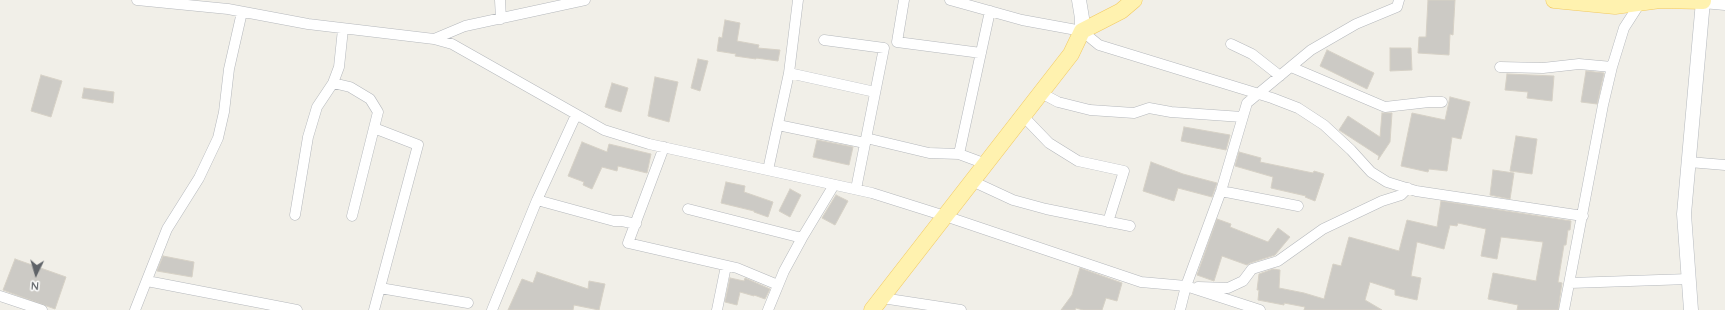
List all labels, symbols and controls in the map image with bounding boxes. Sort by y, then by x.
north arrow [16,254,56,294]
text: N [30,279,40,293]

